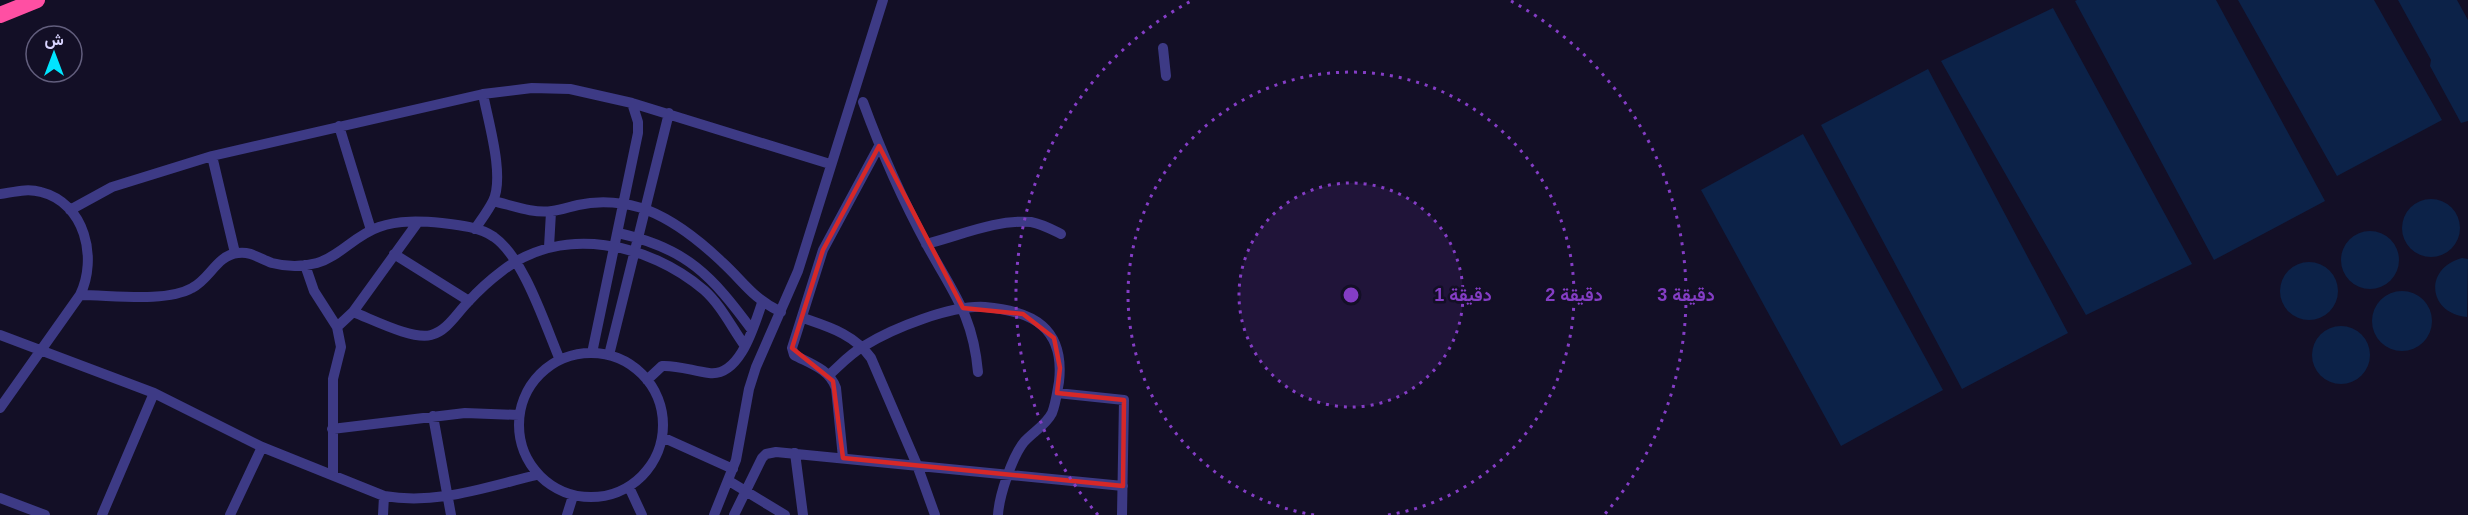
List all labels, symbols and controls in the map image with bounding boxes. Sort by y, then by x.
north arrow [24,24,84,84]
text: ش [44,31,64,49]
centre of rings [1341,285,1361,305]
text: 1 دقيقة [1434,285,1492,306]
text: 2 دقيقة [1545,285,1603,306]
text: 3 دقيقة [1657,285,1715,306]

